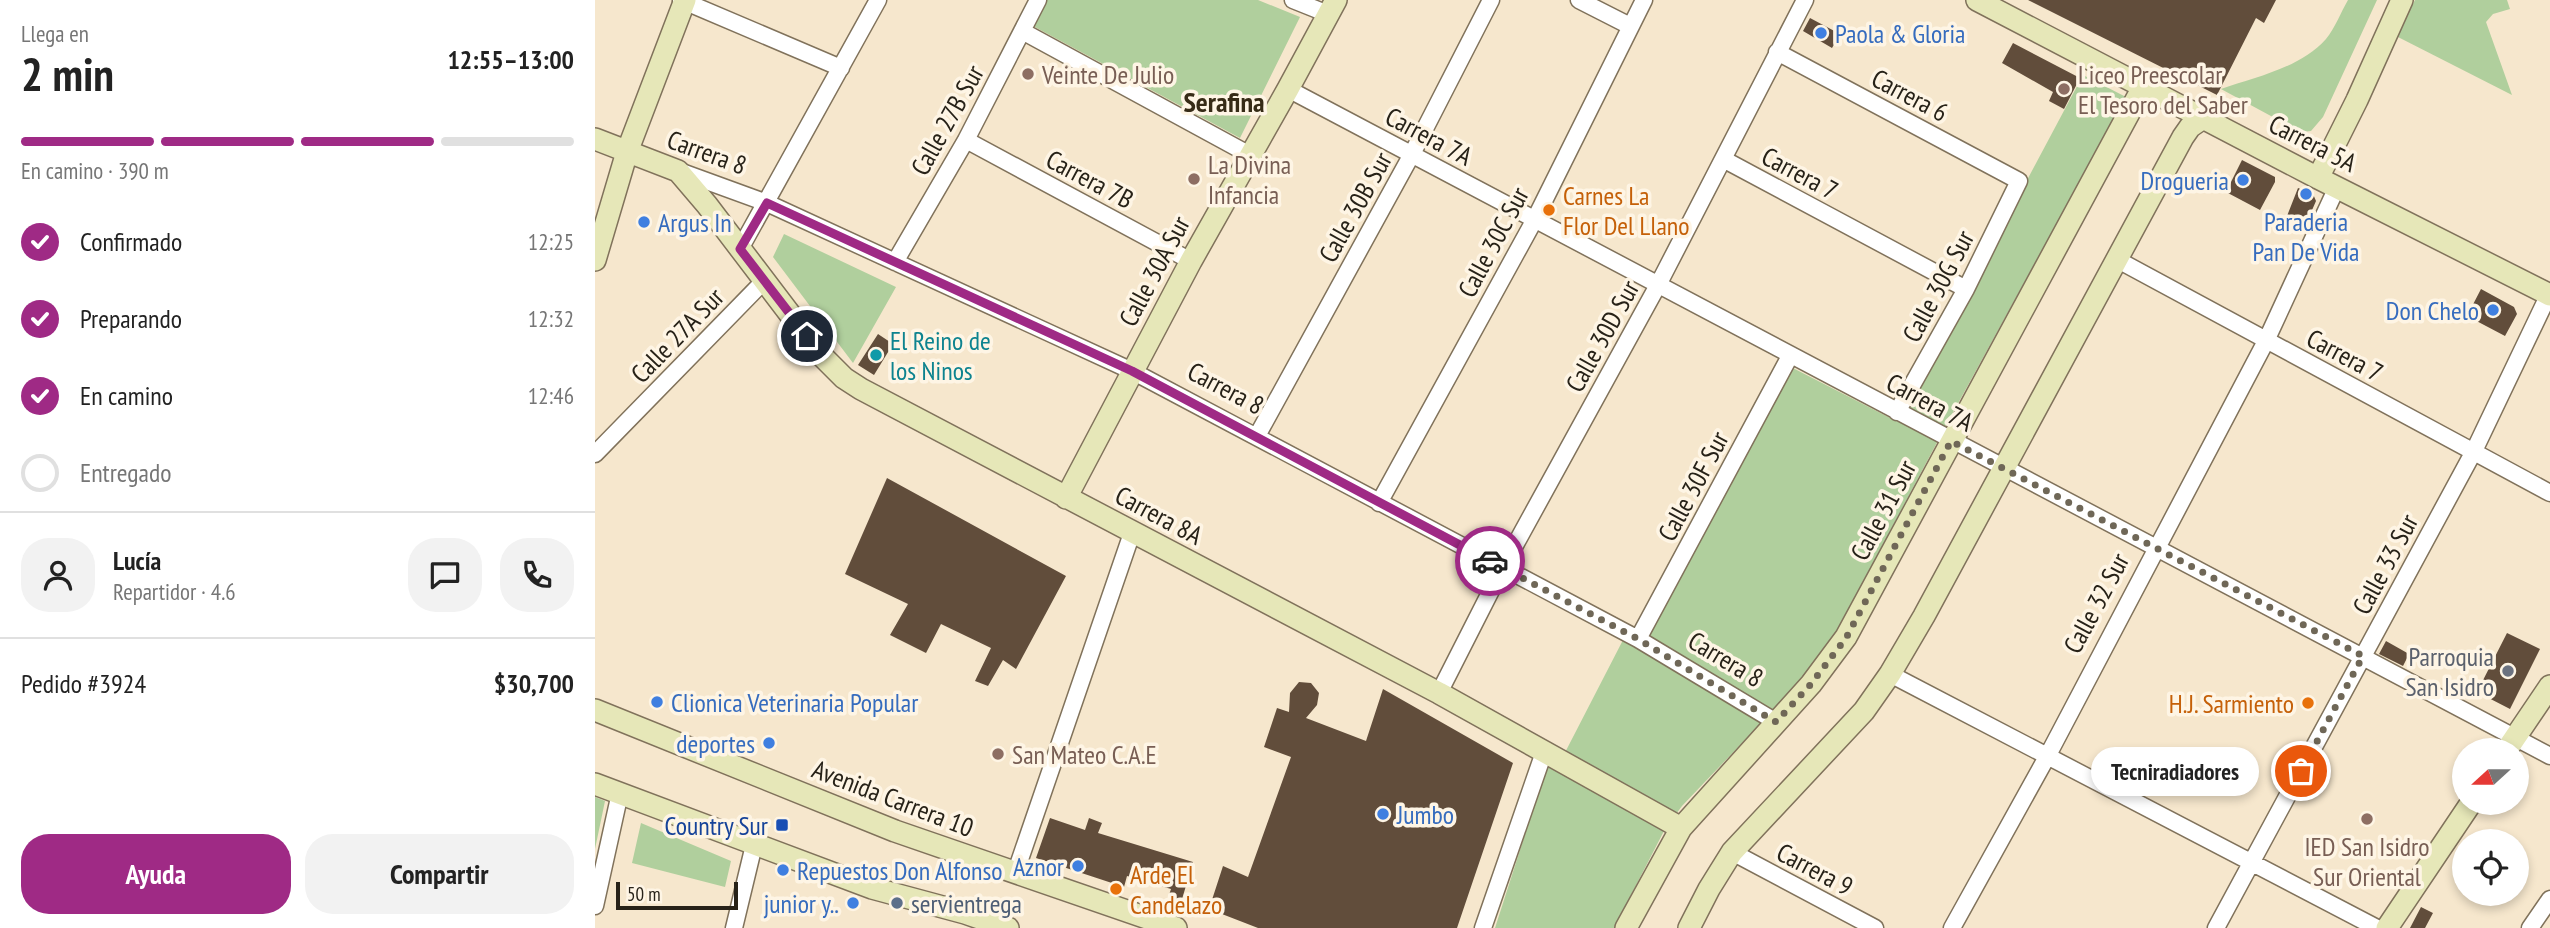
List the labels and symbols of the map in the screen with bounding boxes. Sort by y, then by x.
place label: Paola & Gloria [1835,17,1965,50]
marker: Paola & Gloria [1813,25,1829,41]
place label: Veinte De Julio [1041,58,1174,91]
place label: Liceo Preescolar El Tesoro del Saber [2078,58,2248,121]
street label: Calle 27B Sur [903,59,991,181]
street label: Carrera 6 [1866,61,1954,129]
marker: Veinte De Julio [1020,66,1036,82]
marker: Liceo Preescolar El Tesoro del Saber [2056,81,2072,97]
district label: Serafina [1183,83,1265,120]
street label: Carrera 7A [1380,99,1479,173]
street label: Carrera 5A [2264,107,2363,179]
street label: Carrera 8 [663,123,751,181]
street label: Carrera 7 [1756,139,1844,207]
street label: Carrera 7B [1041,142,1139,216]
street label: Calle 30B Sur [1311,146,1399,268]
place label: La Divina Infancia [1208,148,1291,211]
place label: Drogueria [2141,164,2229,197]
marker: La Divina Infancia [1186,171,1202,187]
marker: Drogueria [2235,172,2251,188]
place label: Carnes La Flor Del Llano [1563,179,1690,242]
street label: Calle 30C Sur [1450,181,1536,303]
marker: Paraderia Pan De Vida [2298,186,2314,202]
marker: Carnes La Flor Del Llano [1541,202,1557,218]
place label: Paraderia Pan De Vida [2253,205,2359,268]
place label: Argus In [658,206,732,239]
street label: Calle 30A Sur [1111,210,1197,332]
marker: Argus In [636,214,652,230]
street label: Calle 30G Sur [1895,225,1981,347]
street label: Calle 30D Sur [1558,274,1646,398]
street label: Calle 27A Sur [624,280,730,390]
place label: Don Chelo [2386,294,2479,327]
marker: Don Chelo [2485,302,2501,318]
pin [777,306,837,366]
street label: Carrera 7 [2301,321,2389,389]
place label: El Reino de los Ninos [890,324,991,387]
marker: El Reino de los Ninos [868,347,884,363]
street label: Carrera 8 [1182,354,1270,422]
street label: Carrera 7A [1881,365,1980,439]
street label: Calle 30F Sur [1650,425,1736,547]
street label: Calle 31 Sur [1843,454,1923,566]
street label: Carrera 8A [1110,478,1209,552]
street label: Calle 33 Sur [2345,508,2425,620]
courier [1455,526,1525,596]
street label: Calle 32 Sur [2056,547,2136,659]
street label: Carrera 8 [1682,624,1770,694]
place label: Parroquia San Isidro [2405,640,2494,703]
marker: Parroquia San Isidro [2500,663,2516,679]
place label: Clionica Veterinaria Popular [671,686,918,719]
place label: H.J. Sarmiento [2169,687,2294,720]
marker: Clionica Veterinaria Popular [649,694,665,710]
marker: H.J. Sarmiento [2300,695,2316,711]
place label: deportes [676,727,755,760]
marker: deportes [761,735,777,751]
place label: San Mateo C.A.E [1012,738,1157,771]
north arrow [2452,738,2529,816]
pin [2271,741,2331,801]
marker: San Mateo C.A.E [990,746,1006,762]
callout: Tecniradiadores [2091,746,2259,796]
street label: Avenida Carrera 10 [808,752,978,844]
place label: Jumbo [1396,798,1454,831]
marker: Jumbo [1375,806,1391,822]
place label: Country Sur [665,809,768,842]
marker: IED San Isidro Sur Oriental [2359,811,2375,827]
marker: Country Sur [774,817,790,833]
place label: IED San Isidro Sur Oriental [2305,830,2429,893]
street label: Carrera 9 [1771,835,1859,903]
place label: Aznor [1013,850,1064,883]
place label: Repuestos Don Alfonso [797,854,1002,887]
marker: Aznor [1070,858,1086,874]
place label: Arde El Candelazo [1130,858,1222,921]
marker: Repuestos Don Alfonso [775,862,791,878]
scale bar [616,879,739,911]
marker: Arde El Candelazo [1108,881,1124,897]
place label: junior y.. [764,887,839,920]
place label: servientrega [911,887,1022,920]
marker: junior y.. [845,895,861,911]
marker: servientrega [889,895,905,911]

